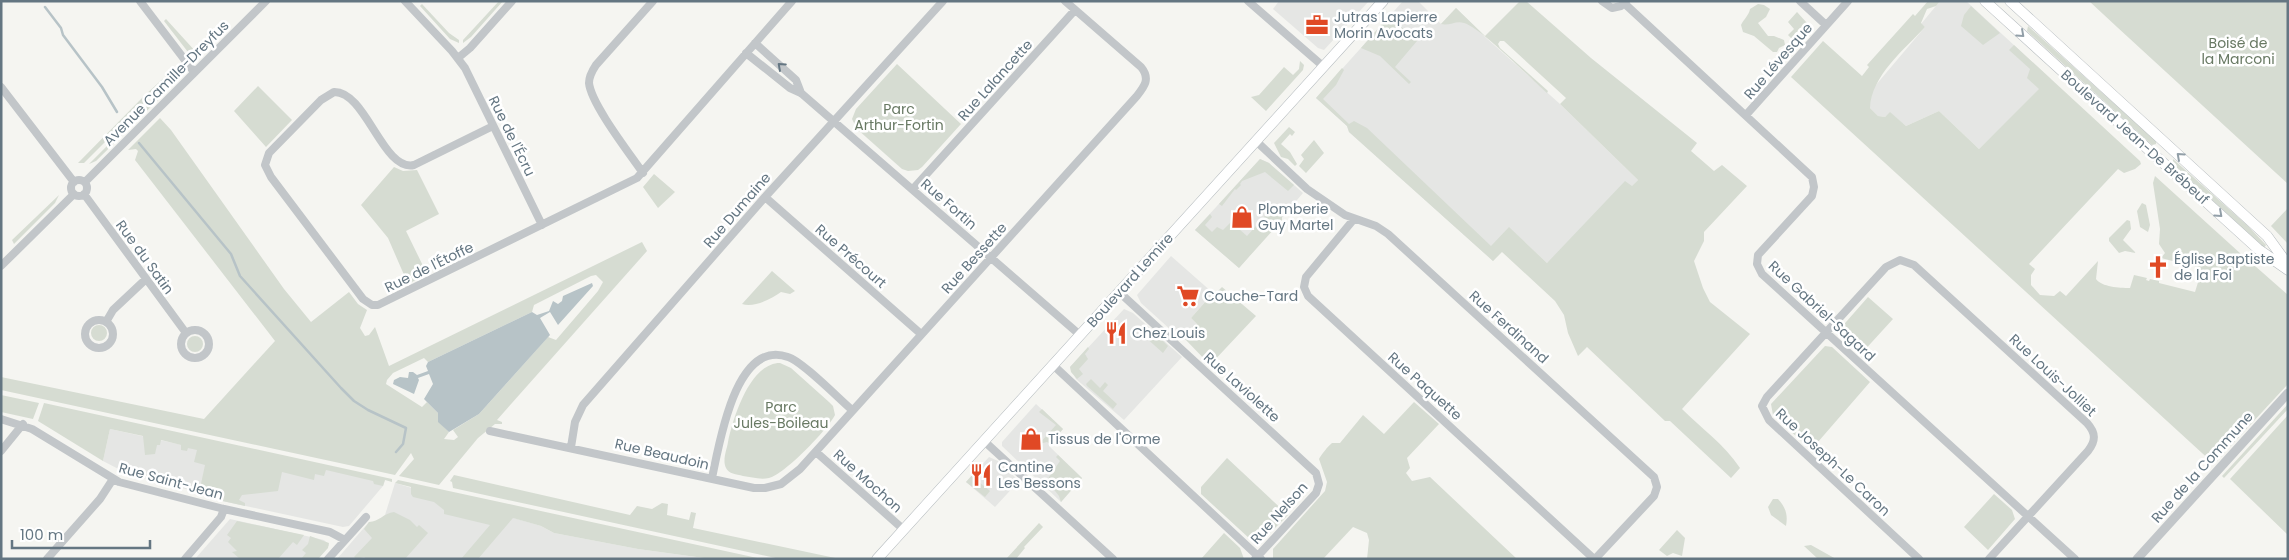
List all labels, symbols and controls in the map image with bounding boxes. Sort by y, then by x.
place label: Jutras Lapierre Morin Avocats [1334,7,1438,43]
office icon: Jutras Lapierre Morin Avocats [1304,12,1330,38]
street label: Avenue Camille-Dreyfus [99,16,233,150]
street label: Rue Lévesque [1739,18,1817,104]
one-way arrow [2016,28,2025,37]
park label: Boisé de la Marconi [2201,33,2275,69]
street label: Rue Lalancette [953,35,1037,125]
one-way arrow [777,63,786,72]
street label: Boulevard Jean-De Brébeuf [2057,65,2214,209]
street label: Rue de l'Écru [484,92,540,180]
park label: Parc Arthur-Fortin [854,99,944,135]
one-way arrow [2177,153,2186,162]
street label: Rue Dumaine [699,168,775,252]
street label: Rue Fortin [917,174,981,234]
place label: Plomberie Guy Martel [1258,199,1333,235]
shop icon: Plomberie Guy Martel [1229,204,1255,230]
one-way arrow [2214,208,2223,217]
street label: Rue du Satin [111,216,179,298]
street label: Rue Bessette [937,218,1012,298]
street label: Rue Précourt [811,219,891,293]
street label: Boulevard Lemire [1082,228,1178,332]
street label: Rue de l'Étoffe [381,237,477,297]
place label: Église Baptiste de la Foi [2174,249,2275,285]
church icon: Église Baptiste de la Foi [2145,254,2171,280]
street label: Rue Gabriel-Sagard [1764,256,1880,366]
supermarket icon: Couche-Tard [1175,283,1201,309]
place label: Couche-Tard [1204,286,1298,306]
street label: Rue Ferdinand [1465,286,1553,368]
restaurant icon: Chez Louis [1103,320,1129,346]
place label: Chez Louis [1132,323,1205,343]
street label: Rue Louis-Jolliet [2005,329,2101,421]
street label: Rue Laviolette [1199,347,1285,427]
street label: Rue Paquette [1384,347,1467,425]
park label: Parc Jules-Boileau [733,397,829,433]
street label: Rue Joseph-Le Caron [1771,403,1895,521]
street label: Rue de la Commune [2147,407,2258,527]
shop icon: Tissus de l'Orme [1018,426,1044,452]
place label: Tissus de l'Orme [1048,429,1161,449]
street label: Rue Beaudoin [613,433,711,475]
street label: Rue Mochon [829,445,907,517]
street label: Rue Saint-Jean [117,457,225,505]
place label: Cantine Les Bessons [998,457,1081,493]
restaurant icon: Cantine Les Bessons [968,462,994,488]
street label: Rue Nelson [1246,478,1312,548]
scale bar [12,518,150,550]
text: 100 m [20,524,63,545]

